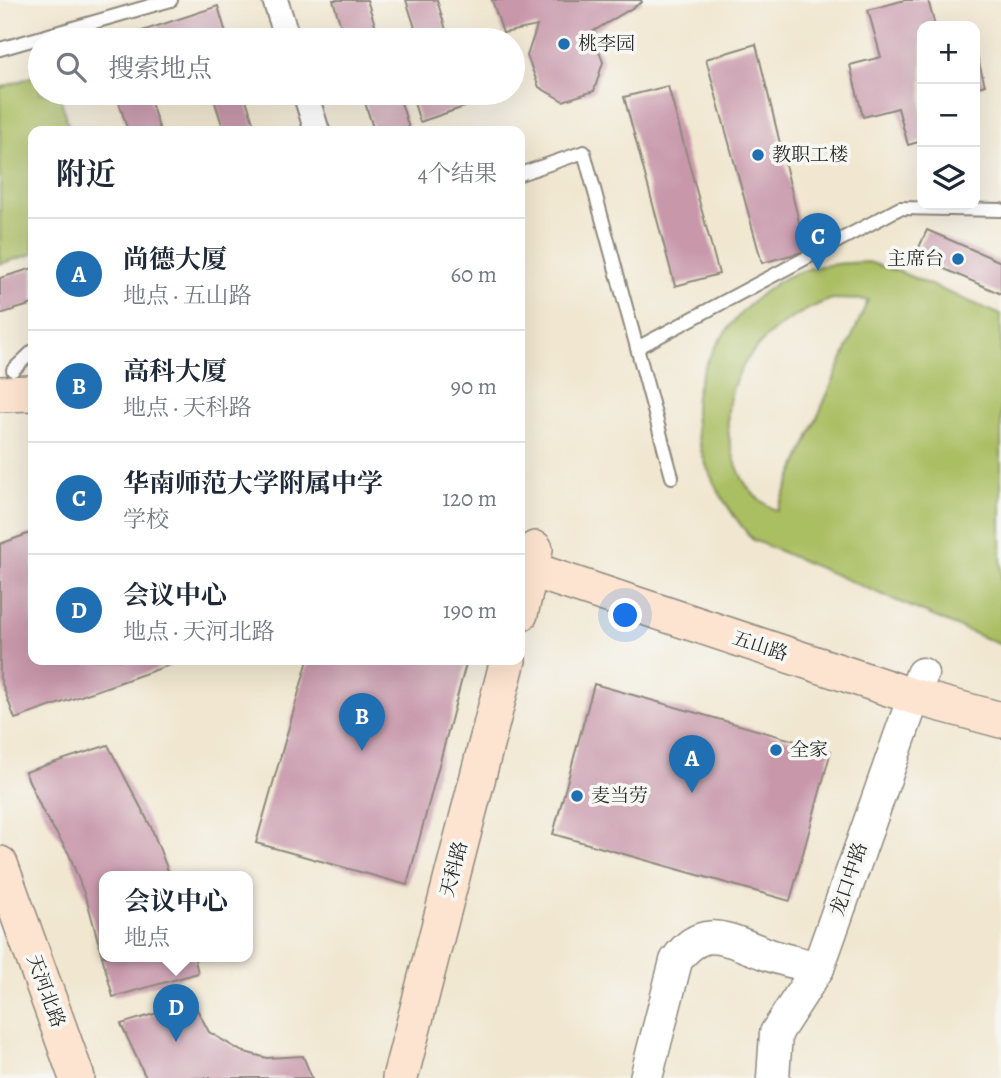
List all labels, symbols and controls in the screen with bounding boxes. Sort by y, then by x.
map controls [917,21,980,210]
button: + [917,21,980,84]
search box [28,28,525,105]
place label: 桃李园 [578,31,635,57]
marker: 桃李园 [556,36,572,52]
icon: search [52,48,90,86]
text: 搜索地点 [108,51,212,86]
button: − [917,84,980,147]
place label: 教职工楼 [772,142,848,168]
marker: 教职工楼 [750,147,766,163]
button: layers [917,147,980,210]
text: 附近 [56,154,116,194]
text: 4个结果 [418,158,497,189]
pin: C [795,213,841,271]
text: 尚德大厦 [123,242,227,277]
place label: 主席台 [887,246,944,272]
marker: 主席台 [950,251,966,267]
text: A [72,259,86,290]
text: 60 m [450,259,497,290]
text: 地点 · 五山路 [123,280,252,311]
text: 高科大厦 [123,354,227,389]
text: B [72,371,86,402]
text: 90 m [451,371,497,402]
text: 地点 · 天科路 [123,392,252,423]
text: 华南师范大学附属中学 [123,466,383,501]
text: C [72,483,86,514]
text: 120 m [442,483,497,514]
text: 学校 [123,504,169,535]
text: 会议中心 [123,578,227,613]
text: D [71,595,87,626]
text: 190 m [443,595,497,626]
your location [608,598,642,632]
text: 地点 · 天河北路 [123,616,275,647]
street label: 五山路 [729,625,791,667]
pin: B [339,693,385,751]
pin: A [669,735,715,793]
place label: 全家 [790,737,828,763]
marker: 全家 [768,742,784,758]
place label: 麦当劳 [591,783,648,809]
marker: 麦当劳 [569,788,585,804]
street label: 天科路 [434,838,474,900]
street label: 龙口中路 [824,839,874,919]
popup [99,871,253,962]
text: 会议中心 [124,884,228,919]
text: 地点 [124,922,170,953]
street label: 天河北路 [21,951,71,1031]
pin: D [153,984,199,1042]

